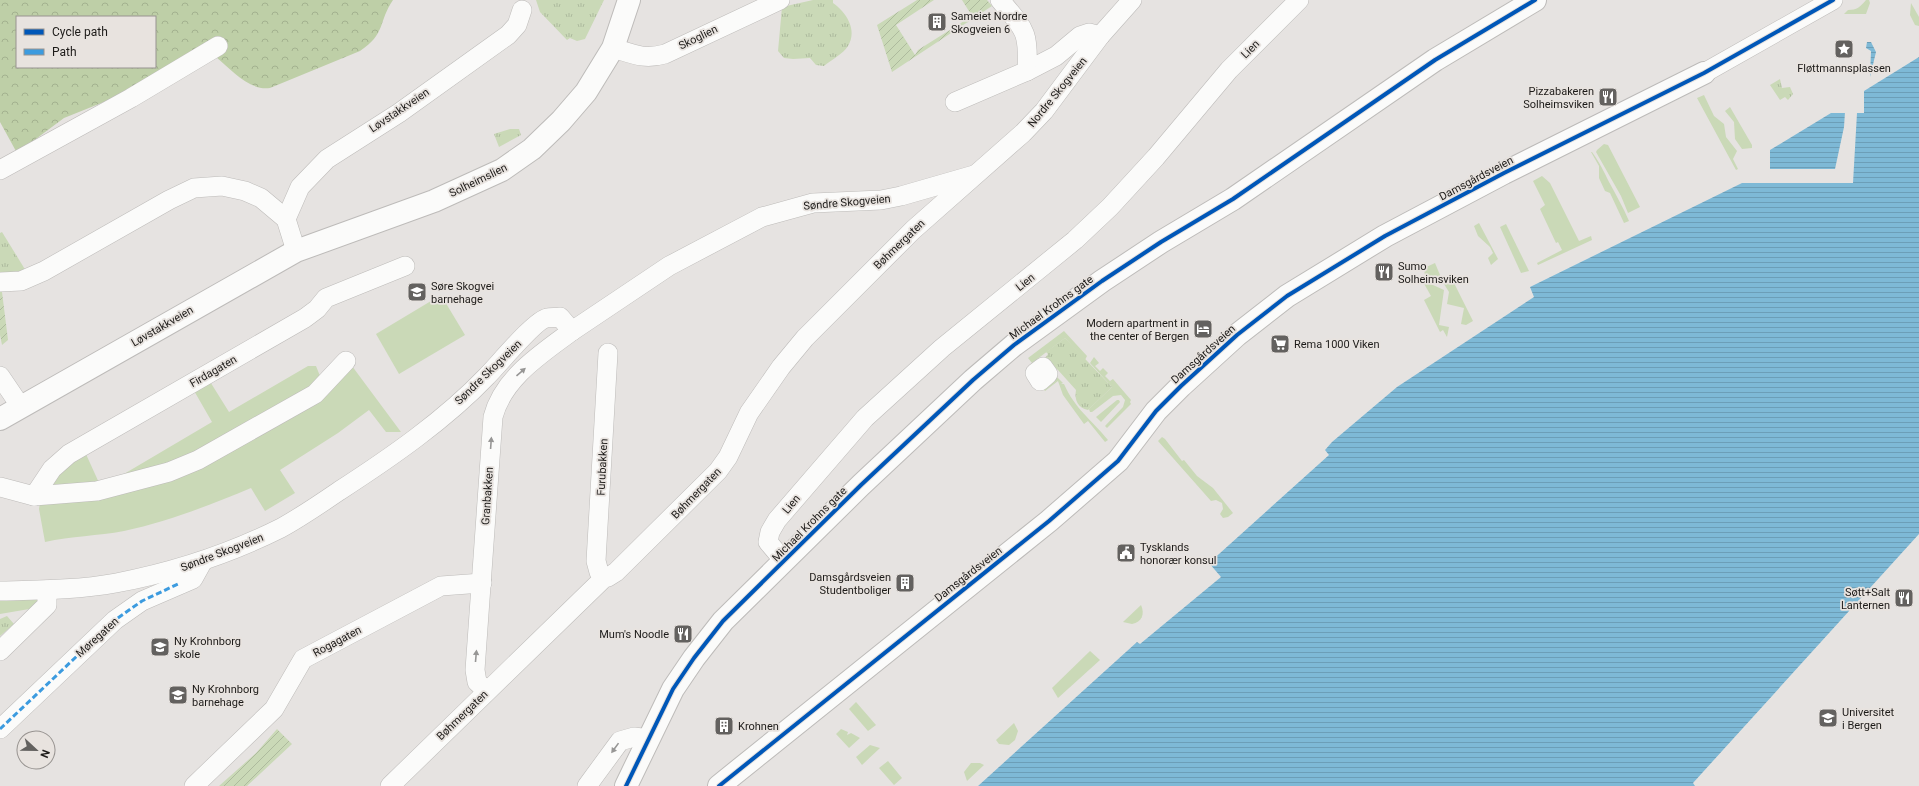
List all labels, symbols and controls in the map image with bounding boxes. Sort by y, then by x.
place label: Sameiet Nordre Skogveien 6 [951,10,1027,36]
building icon: Sameiet Nordre Skogveien 6 [926,11,948,33]
legend [16,16,156,68]
street label: Skoglien [677,22,720,52]
text: Cycle path [52,25,108,39]
street label: Lien [1239,38,1262,61]
place icon: Fløttmannsplassen [1833,38,1855,60]
text: Path [52,45,77,59]
street label: Nordre Skogveien [1025,55,1090,130]
place label: Fløttmannsplassen [1797,62,1891,75]
place label: Pizzabakeren Solheimsviken [1523,85,1594,111]
street label: Løvstakkveien [367,86,432,135]
restaurant icon: Pizzabakeren Solheimsviken [1597,86,1619,108]
street label: Damsgårdsveien [1437,153,1515,203]
street label: Solheimslien [447,161,509,200]
street label: Søndre Skogveien [803,192,891,213]
street label: Bøhmergaten [871,217,928,272]
place label: Sumo Solheimsviken [1398,260,1469,286]
restaurant icon: Sumo Solheimsviken [1373,261,1395,283]
street label: Lien [1013,271,1037,294]
street label: Michael Krohns gate [1007,273,1096,342]
place label: Søre Skogvei barnehage [431,280,494,306]
school or university icon: Søre Skogvei barnehage [406,281,428,303]
street label: Løvstakkveien [129,303,196,349]
place label: Modern apartment in the center of Bergen [1086,317,1189,343]
hotel icon: Modern apartment in the center of Bergen [1192,318,1214,340]
street label: Damsgårdsveien [1169,322,1238,387]
supermarket icon: Rema 1000 Viken [1269,333,1291,355]
street label: Søndre Skogveien [452,337,524,407]
place label: Rema 1000 Viken [1294,338,1379,351]
street label: Firdagaten [187,353,239,390]
one-way arrow [515,368,526,377]
one-way arrow [487,437,494,449]
street label: Furubakken [595,438,610,496]
street label: Bøhmergaten [669,465,724,522]
street label: Granbakken [479,467,496,526]
street label: Michael Krohns gate [769,484,850,564]
street label: Lien [780,492,803,516]
street label: Søndre Skogveien [179,531,265,574]
place label: Tysklands honorær konsul [1140,541,1217,567]
public building icon: Tysklands honorær konsul [1115,542,1137,564]
street label: Damsgårdsveien [932,544,1005,605]
place label: Damsgårdsveien Studentboliger [809,571,891,597]
building icon: Damsgårdsveien Studentboliger [894,572,916,594]
place label: Søtt+Salt Lanternen [1841,586,1890,612]
restaurant icon: Søtt+Salt Lanternen [1893,587,1915,609]
street label: Møregaten [73,615,121,660]
street label: Rogagaten [311,623,364,660]
restaurant icon: Mum's Noodle [672,623,694,645]
place label: Mum's Noodle [599,628,669,641]
place label: Ny Krohnborg skole [174,635,241,661]
school or university icon: Ny Krohnborg skole [149,636,171,658]
one-way arrow [473,650,480,662]
place label: Ny Krohnborg barnehage [192,683,259,709]
school or university icon: Ny Krohnborg barnehage [167,684,189,706]
street label: Bøhmergaten [434,688,491,743]
place label: Universitet i Bergen [1842,706,1894,732]
school or university icon: Universitet i Bergen [1817,707,1839,729]
building icon: Krohnen [713,715,735,737]
place label: Krohnen [738,720,779,733]
north arrow [16,730,56,770]
one-way arrow [610,743,619,754]
text: N [37,748,52,760]

